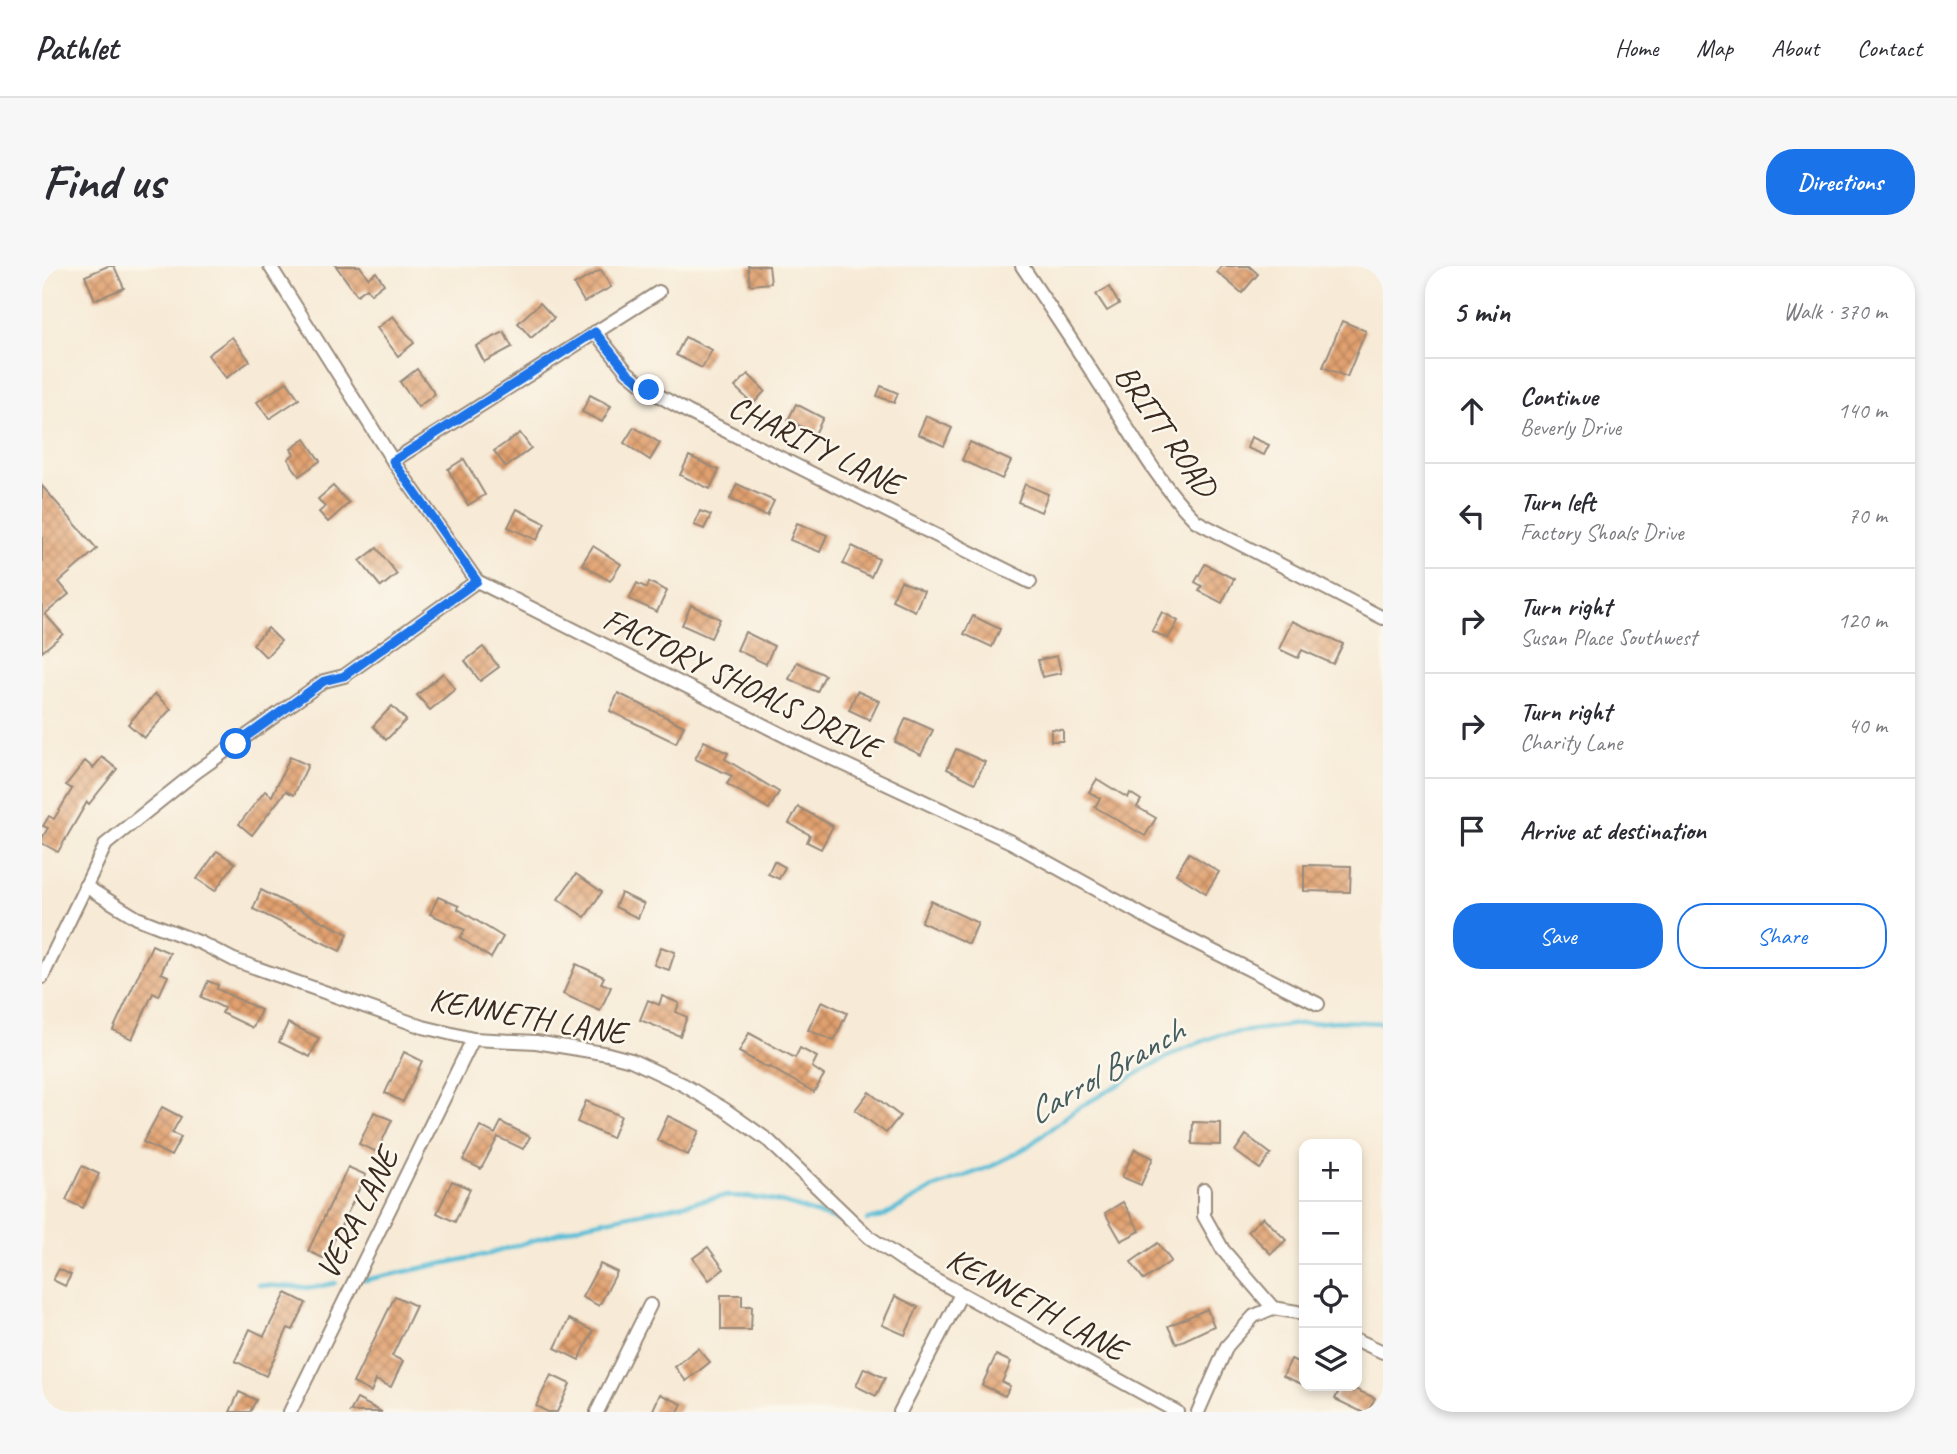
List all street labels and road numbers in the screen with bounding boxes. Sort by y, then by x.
street label: BRITT ROAD [1105,356,1229,507]
street label: CHARITY LANE [722,385,913,507]
street label: FACTORY SHOALS DRIVE [596,598,890,770]
street label: KENNETH LANE [427,978,634,1055]
street label: VERA LANE [306,1137,410,1286]
street label: KENNETH LANE [940,1237,1137,1372]

